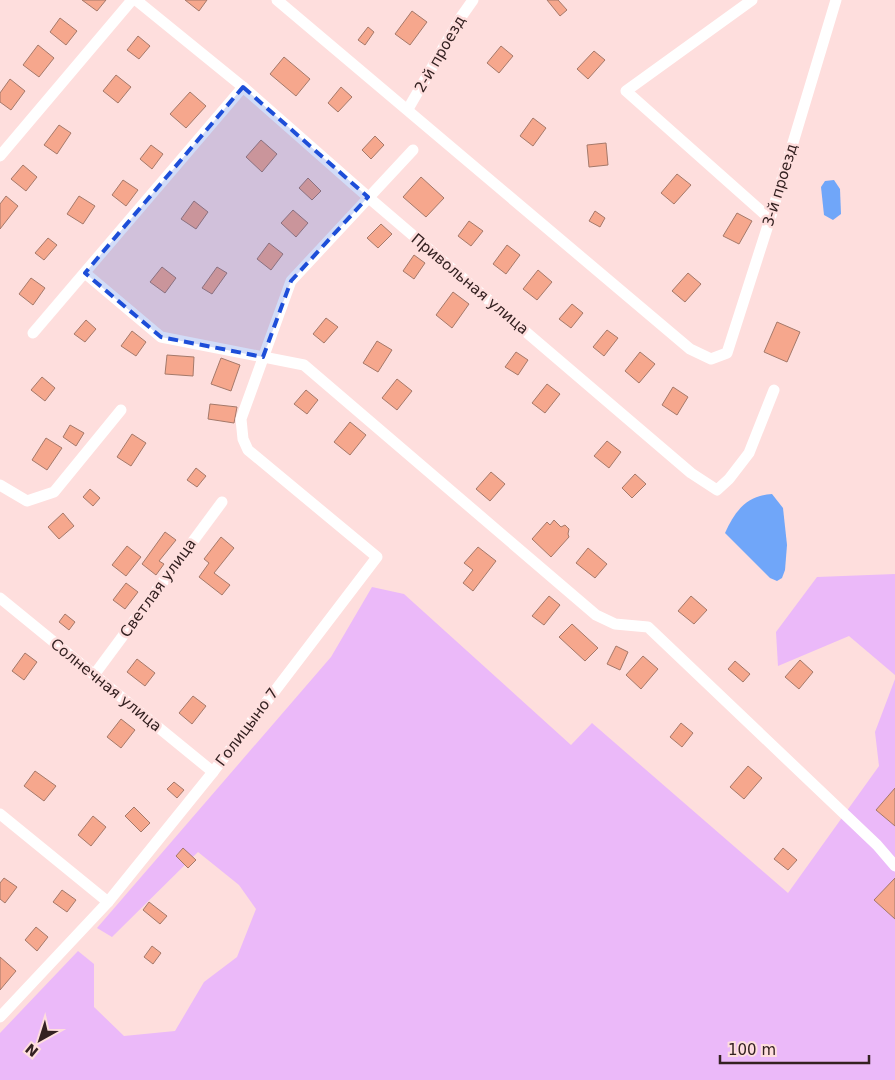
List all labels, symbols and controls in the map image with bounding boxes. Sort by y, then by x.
street label: 2-й проезд [411,12,469,96]
street label: 3-й проезд [759,141,801,229]
street label: Привольная улица [408,230,532,338]
street label: Светлая улица [116,535,200,641]
street label: Солнечная улица [47,635,165,735]
street label: Голицыно 7 [212,684,282,770]
north arrow [15,1015,65,1065]
scale bar [720,1032,869,1064]
text: N [22,1040,41,1060]
text: 100 m [728,1041,776,1059]

